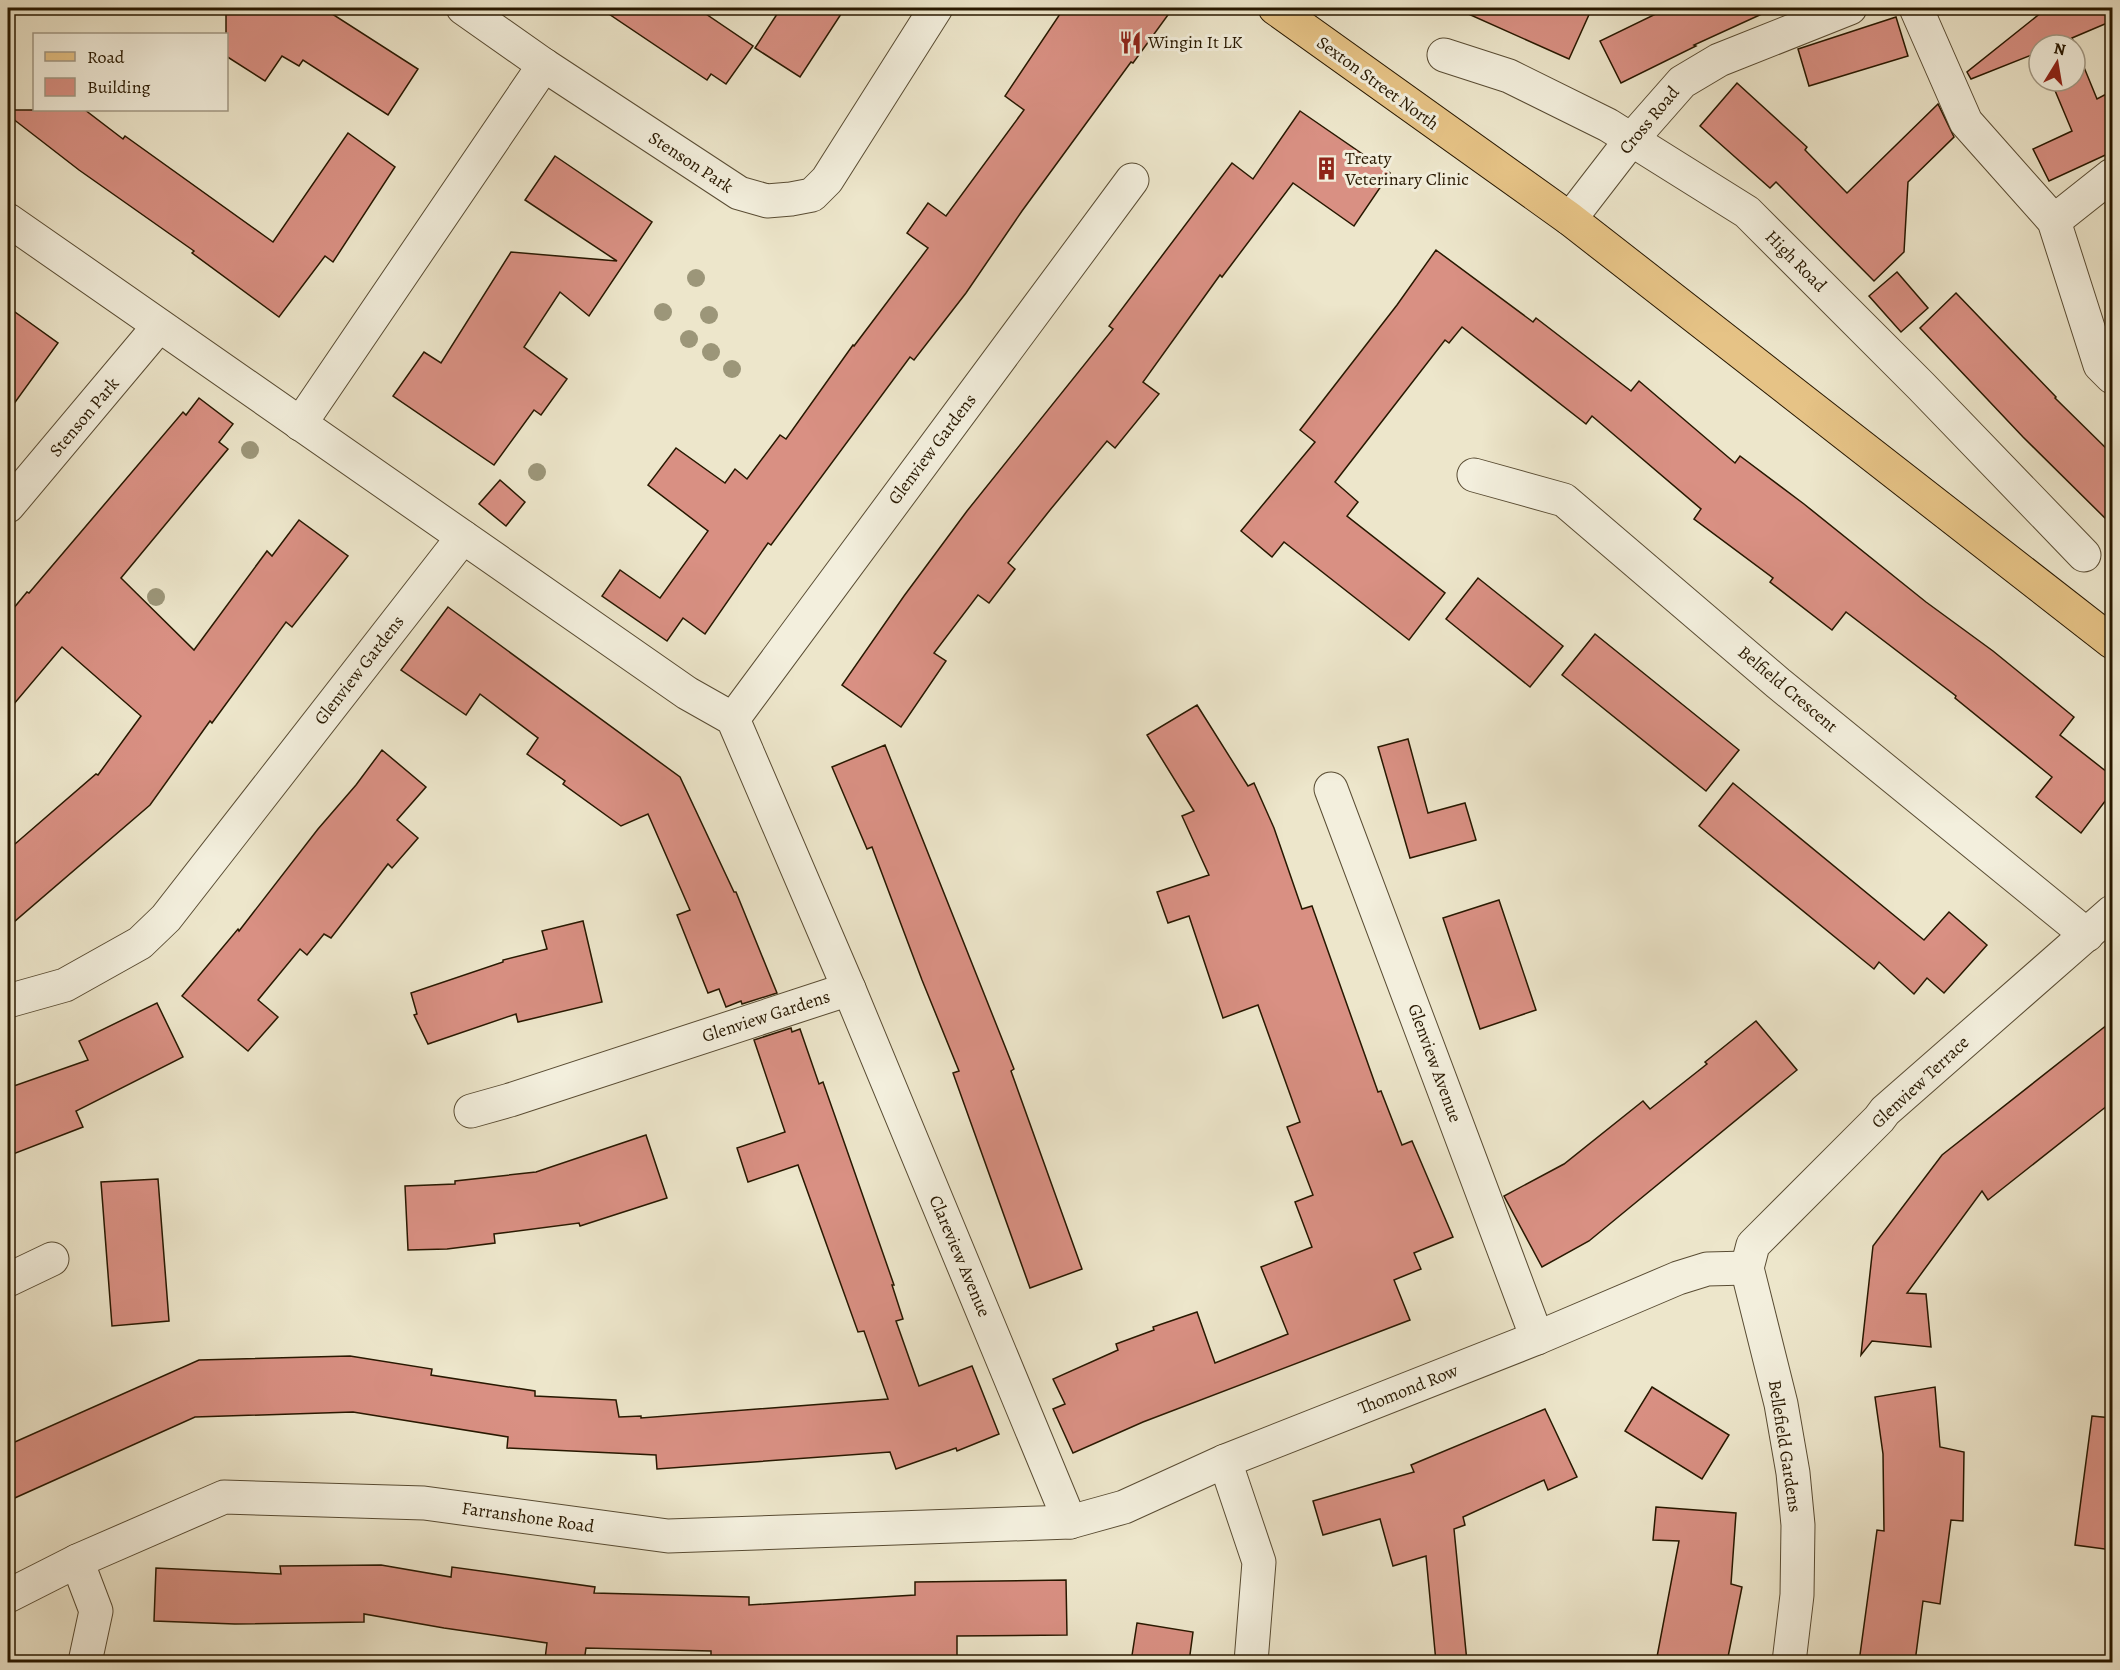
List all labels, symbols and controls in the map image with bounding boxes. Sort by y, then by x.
restaurant icon: Wingin It LK [1117,29,1143,55]
place label: Wingin It LK [1147,30,1243,54]
street label: Sexton Street North [1312,31,1444,136]
legend [33,33,228,111]
north arrow [2027,33,2087,93]
text: N [2052,37,2068,61]
text: Road [87,45,125,69]
text: Building [87,75,151,99]
street label: Cross Road [1613,81,1685,159]
street label: Stenson Park [644,126,738,198]
place label: Treaty Veterinary Clinic [1344,146,1469,191]
building icon: Treaty Veterinary Clinic [1314,155,1340,181]
street label: High Road [1760,225,1832,297]
street label: Stenson Park [44,372,124,462]
street label: Glenview Gardens [882,389,982,509]
street label: Glenview Gardens [309,610,409,730]
street label: Belfield Crescent [1733,640,1843,738]
street label: Glenview Gardens [699,984,833,1048]
street label: Glenview Avenue [1402,1000,1468,1126]
street label: Glenview Terrace [1866,1030,1974,1134]
street label: Clareview Avenue [924,1192,996,1320]
street label: Thomond Row [1355,1358,1462,1420]
street label: Bellefield Gardens [1763,1378,1807,1514]
street label: Farranshone Road [460,1496,596,1538]

